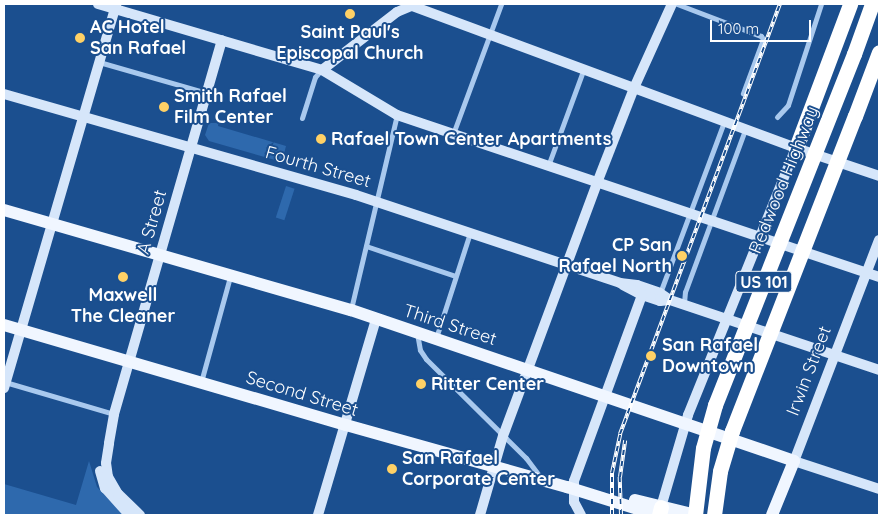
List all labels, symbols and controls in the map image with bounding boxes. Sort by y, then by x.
marker: Saint Paul's Episcopal Church [344,8,356,20]
scale bar [713,10,814,42]
place label: AC Hotel San Rafael [90,17,186,59]
text: 100 m [718,19,759,38]
place label: Saint Paul's Episcopal Church [276,22,424,64]
marker: AC Hotel San Rafael [74,32,86,44]
place label: Smith Rafael Film Center [174,86,287,128]
marker: Smith Rafael Film Center [158,101,170,113]
street label: Redwood Highway [745,103,823,257]
place label: Rafael Town Center Apartments [331,128,611,150]
marker: Rafael Town Center Apartments [315,133,327,145]
street label: Fourth Street [263,142,373,192]
street label: A Street [133,187,171,257]
place label: CP San Rafael North [558,235,672,278]
marker: CP San Rafael North [676,250,688,262]
road number: US 101 [735,268,793,296]
marker: Maxwell The Cleaner [117,271,129,283]
place label: Maxwell The Cleaner [71,285,175,328]
street label: Third Street [401,300,499,350]
street label: Irwin Street [782,323,836,419]
place label: San Rafael Downtown [662,335,758,378]
marker: San Rafael Downtown [644,349,658,363]
street label: Second Street [243,367,361,421]
place label: Ritter Center [431,373,544,395]
marker: Ritter Center [415,378,427,390]
place label: San Rafael Corporate Center [402,448,555,490]
marker: San Rafael Corporate Center [386,463,398,475]

